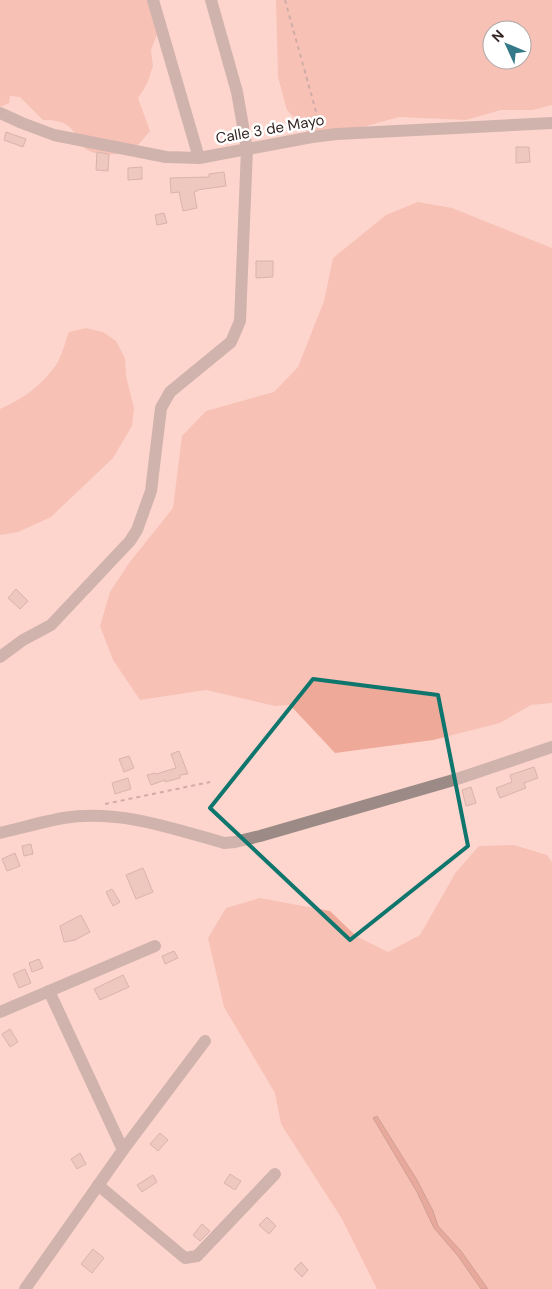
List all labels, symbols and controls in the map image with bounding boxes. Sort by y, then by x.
north arrow [482,20,532,70]
text: N [488,26,508,46]
street label: Calle 3 de Mayo [214,110,326,148]

